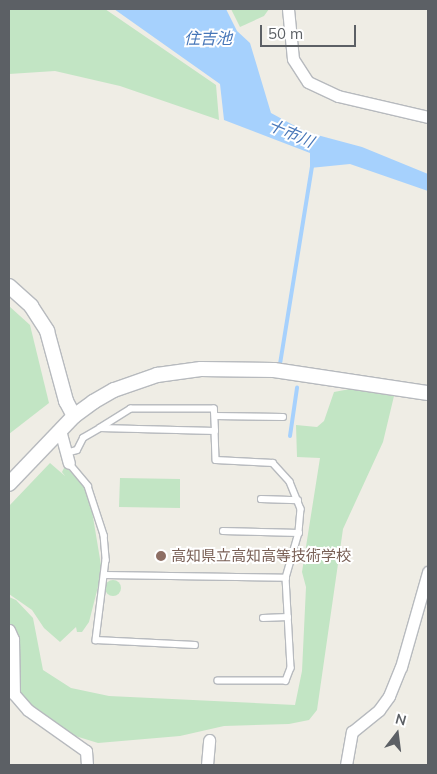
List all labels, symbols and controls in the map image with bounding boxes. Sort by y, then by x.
scale bar [262,15,358,47]
text: 50 m [268,24,303,43]
water label: 住吉池 [184,28,232,48]
water label: 十市川 [265,115,317,151]
place label: 高知県立高知高等技術学校 [171,547,351,565]
marker: 高知県立高知高等技術学校 [155,550,167,562]
north arrow [372,709,422,759]
text: N [393,709,408,730]

